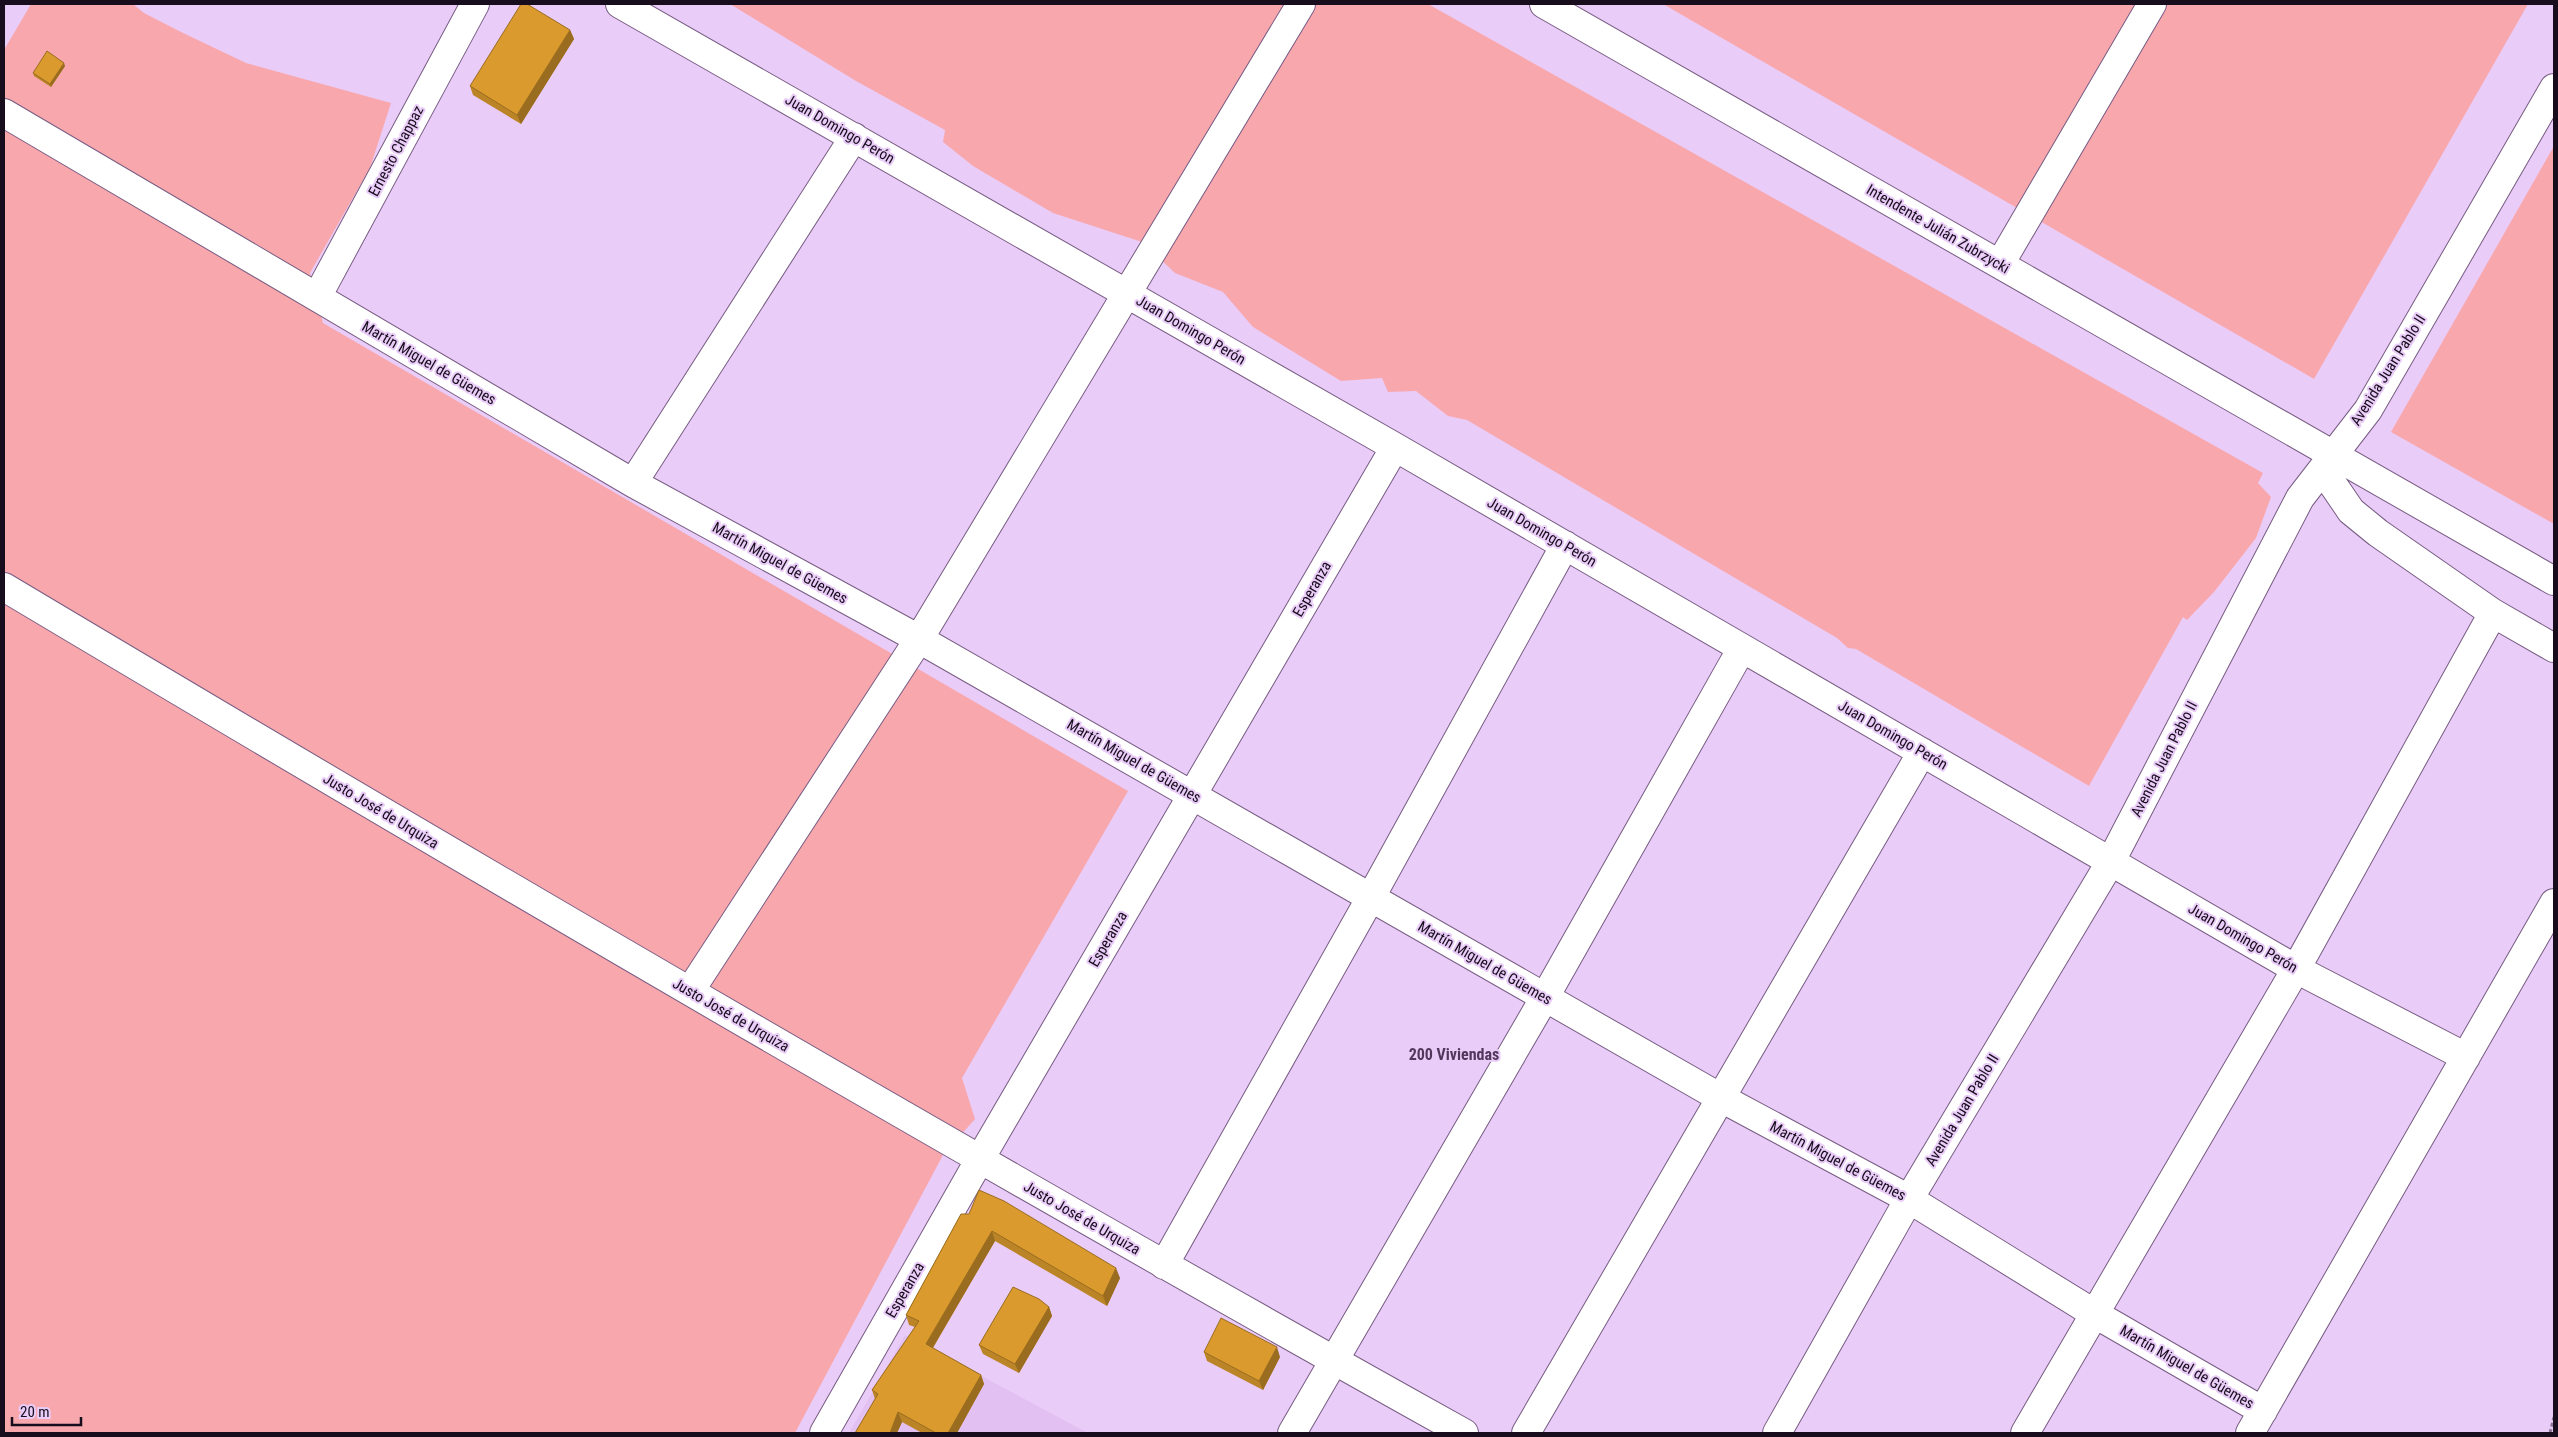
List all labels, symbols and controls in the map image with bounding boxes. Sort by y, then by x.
street label: Juan Domingo Perón [782,90,898,168]
street label: Ernesto Chappaz [365,103,427,199]
street label: Intendente Julián Zubrzycki [1863,181,2013,277]
street label: Juan Domingo Perón [1133,291,1249,369]
street label: Avenida Juan Pablo II [2347,311,2429,429]
street label: Martín Miguel de Güemes [359,317,499,409]
street label: Juan Domingo Perón [1484,493,1600,571]
street label: Martín Miguel de Güemes [709,518,851,608]
street label: Esperanza [1289,558,1335,620]
street label: Juan Domingo Perón [1835,696,1951,774]
street label: Avenida Juan Pablo II [2127,698,2201,820]
street label: Martín Miguel de Güemes [1064,715,1204,807]
street label: Justo José de Urquiza [320,769,442,853]
street label: Juan Domingo Perón [2185,899,2301,977]
street label: Esperanza [1085,908,1131,970]
street label: Martín Miguel de Güemes [1415,917,1555,1009]
street label: Justo José de Urquiza [670,974,792,1056]
district label: 200 Viviendas [1409,1045,1499,1064]
street label: Avenida Juan Pablo II [1921,1051,2003,1169]
street label: Martín Miguel de Güemes [1767,1117,1909,1205]
street label: Justo José de Urquiza [1021,1177,1143,1259]
street label: Esperanza [882,1259,928,1321]
street label: Martín Miguel de Güemes [2117,1321,2257,1413]
scale bar [12,1394,81,1426]
text: 20 m [20,1403,50,1421]

